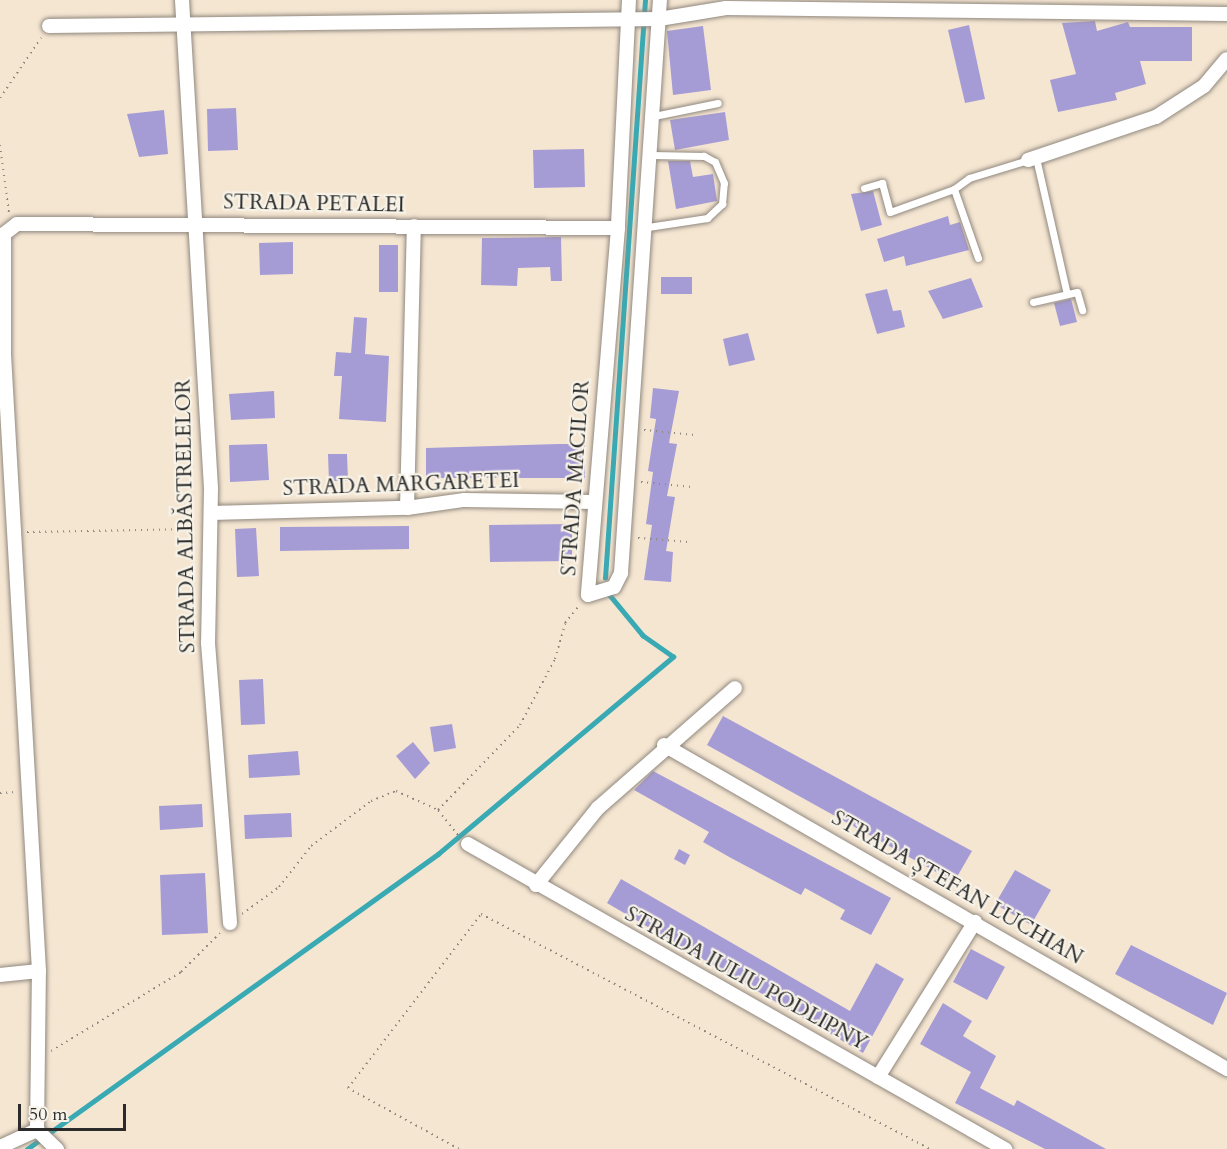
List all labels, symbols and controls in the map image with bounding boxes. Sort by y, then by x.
street label: STRADA PETALEI [223,190,405,218]
street label: STRADA ALBĂSTRELELOR [171,379,201,653]
street label: STRADA MACILOR [557,379,595,577]
street label: STRADA MARGARETEI [282,468,520,502]
street label: STRADA ȘTEFAN LUCHIAN [827,806,1087,970]
street label: STRADA IULIU PODLIPNY [620,902,872,1056]
scale bar [21,1092,129,1130]
text: 50 m [29,1102,68,1127]

